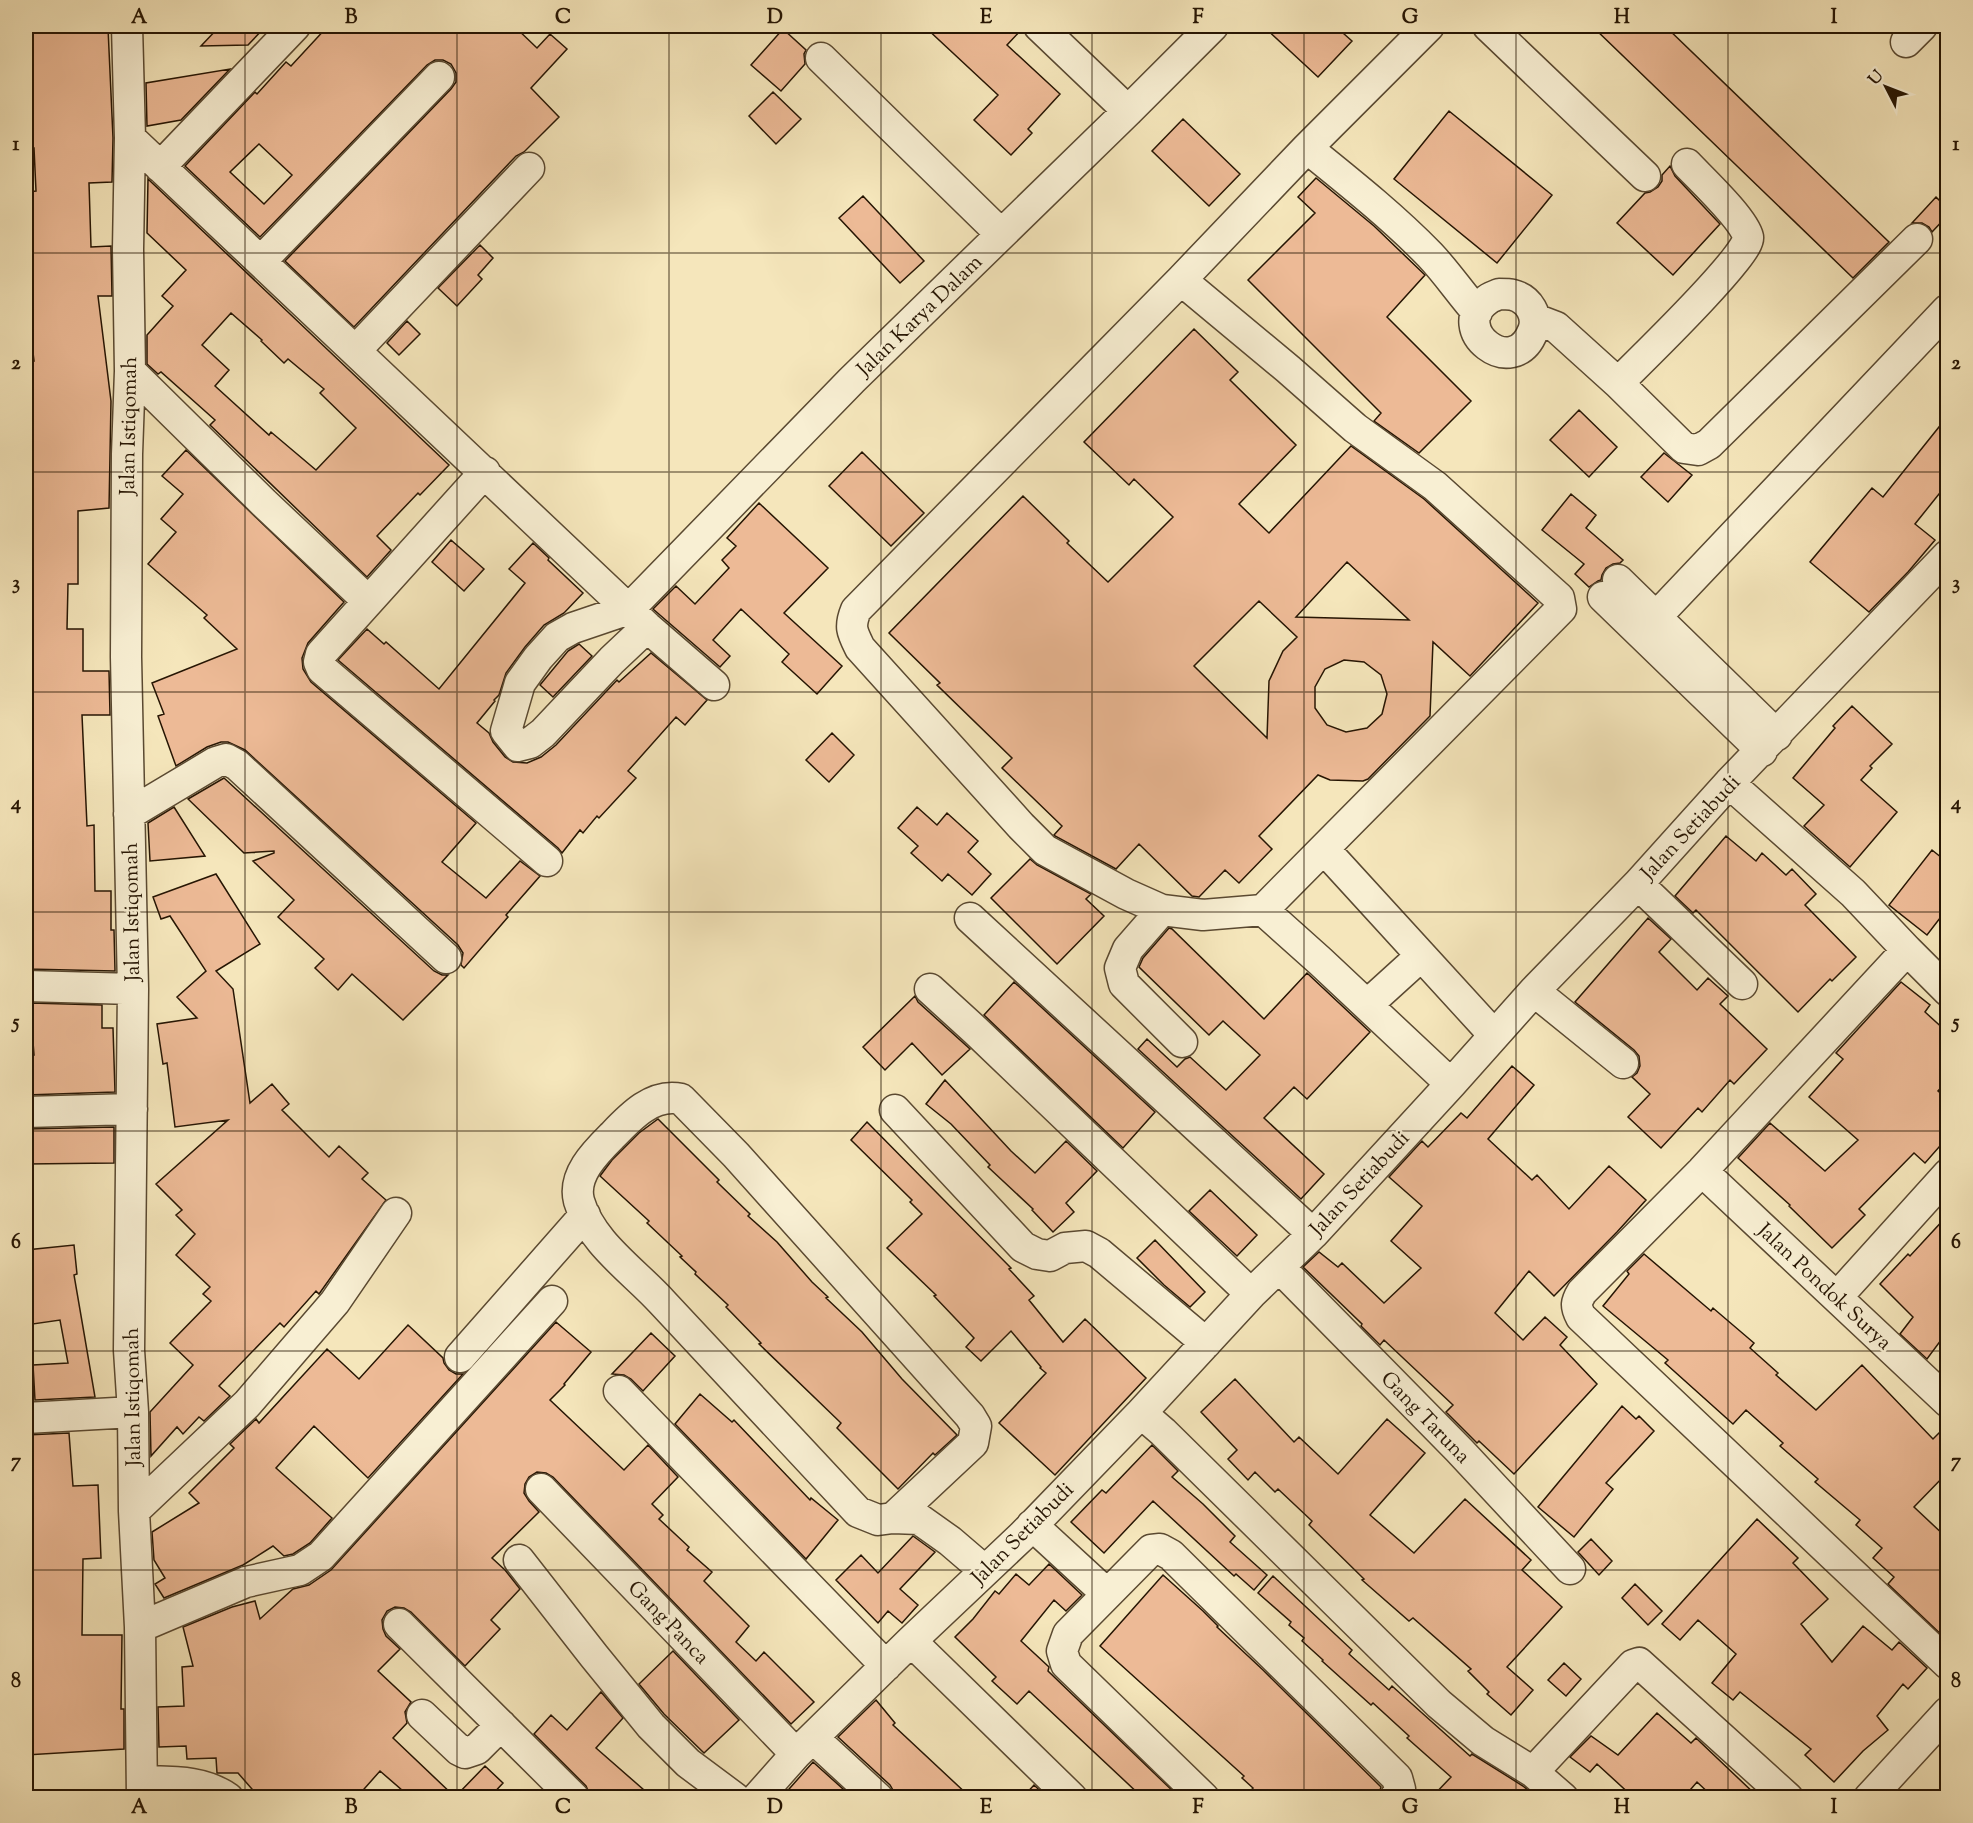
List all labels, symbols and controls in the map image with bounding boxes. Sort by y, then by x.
text: A [131,4,148,33]
text: B [345,4,358,33]
text: C [555,4,571,33]
text: D [767,4,783,33]
text: E [980,4,993,33]
text: F [1192,4,1204,33]
text: G [1402,4,1419,33]
text: H [1614,4,1630,33]
text: I [1831,4,1838,33]
north arrow [1856,57,1916,117]
text: U [1864,65,1890,91]
text: 1 [13,131,20,160]
text: 1 [1953,131,1960,160]
street label: Jalan Karya Dalam [850,249,990,385]
text: 2 [11,350,21,379]
text: 2 [1951,350,1961,379]
street label: Jalan Istiqomah [114,356,146,497]
text: 3 [12,570,20,599]
text: 3 [1952,570,1960,599]
street label: Jalan Setiabudi [1634,769,1748,888]
text: 4 [10,790,21,819]
text: 4 [1950,790,1961,819]
street label: Jalan Istiqomah [117,842,149,983]
text: 5 [11,1009,20,1038]
text: 5 [1951,1009,1960,1038]
street label: Jalan Setiabudi [1303,1125,1417,1244]
street label: Jalan Pondok Surya [1749,1216,1898,1358]
text: 6 [11,1229,21,1258]
text: 6 [1951,1229,1961,1258]
street label: Jalan Istiqomah [118,1327,150,1468]
street label: Gang Taruna [1373,1365,1477,1472]
text: 7 [11,1448,22,1477]
text: 7 [1951,1448,1962,1477]
street label: Jalan Setiabudi [965,1476,1082,1593]
street label: Gang Panca [620,1575,716,1672]
text: 8 [11,1668,21,1697]
text: 8 [1951,1668,1961,1697]
text: A [131,1794,148,1823]
text: B [345,1794,358,1823]
text: C [555,1794,571,1823]
text: D [767,1794,783,1823]
text: E [980,1794,993,1823]
text: F [1192,1794,1204,1823]
text: G [1402,1794,1419,1823]
text: H [1614,1794,1630,1823]
text: I [1831,1794,1838,1823]

